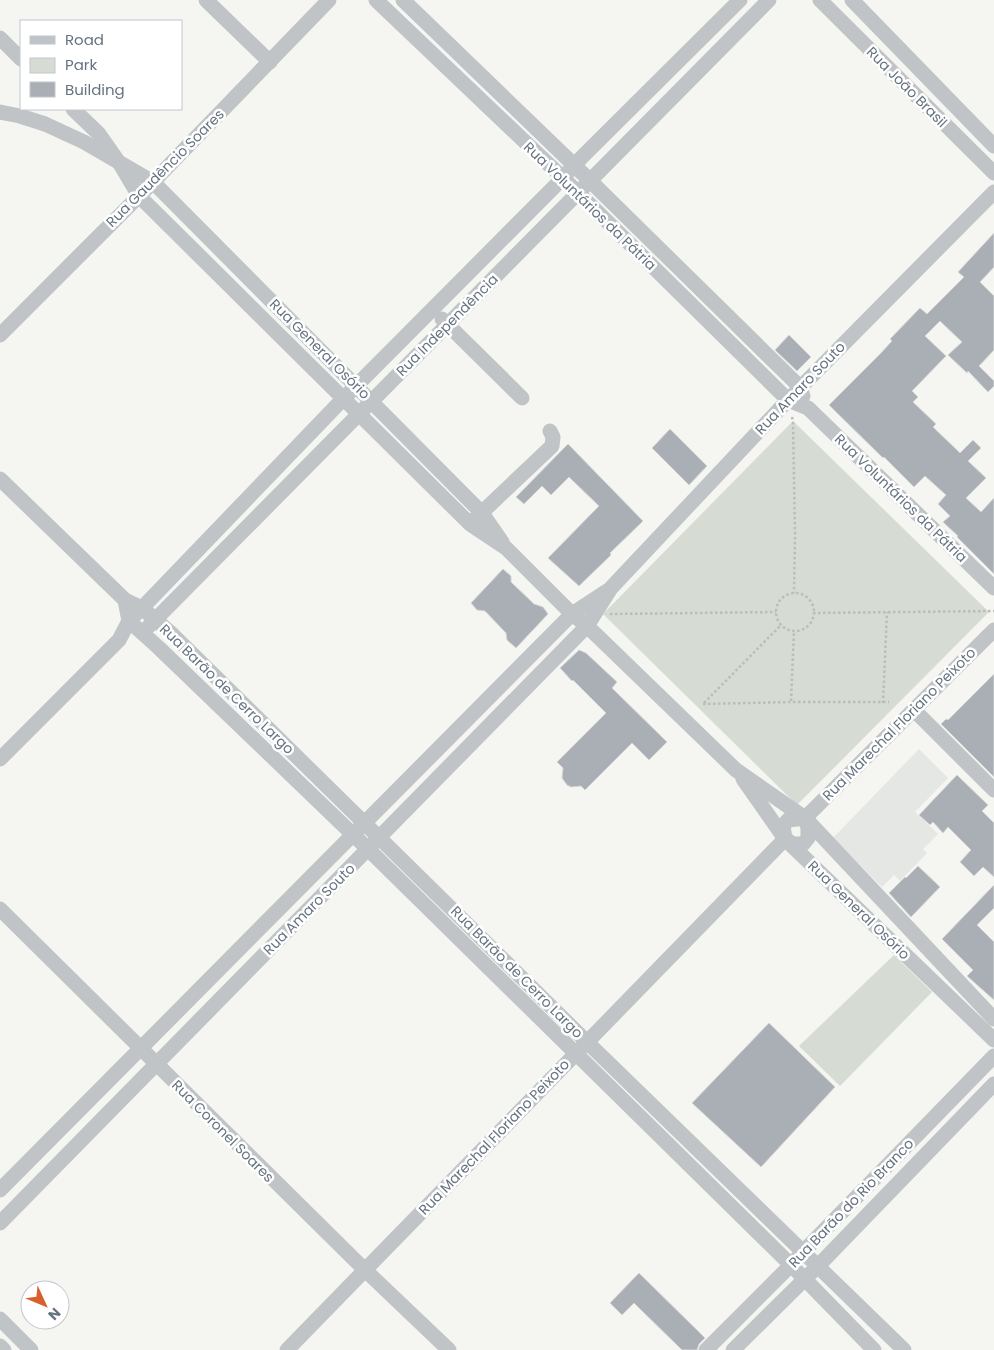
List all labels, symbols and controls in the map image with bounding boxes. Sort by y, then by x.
legend [20,20,182,110]
text: Road [65,29,104,50]
street label: Rua João Brasil [862,42,952,132]
text: Park [65,54,97,75]
text: Building [65,79,125,100]
street label: Rua Gaudêncio Soares [102,105,228,231]
street label: Rua Voluntários da Pátria [519,137,661,275]
street label: Rua Independência [392,270,502,380]
street label: Rua General Osório [265,294,375,404]
street label: Rua Amaro Souto [750,337,850,439]
street label: Rua Voluntários da Pátria [830,429,972,567]
street label: Rua Barão de Cerro Largo [155,619,299,759]
street label: Rua Marechal Floriano Peixoto [818,643,980,805]
street label: Rua General Osório [804,856,914,964]
street label: Rua Amaro Souto [259,859,359,959]
street label: Rua Barão de Cerro Largo [446,901,588,1043]
street label: Rua Marechal Floriano Peixoto [414,1055,574,1219]
street label: Rua Coronel Soares [167,1075,279,1187]
street label: Rua Barão do Rio Branco [784,1134,918,1272]
north arrow [20,1280,70,1330]
text: N [44,1303,65,1325]

